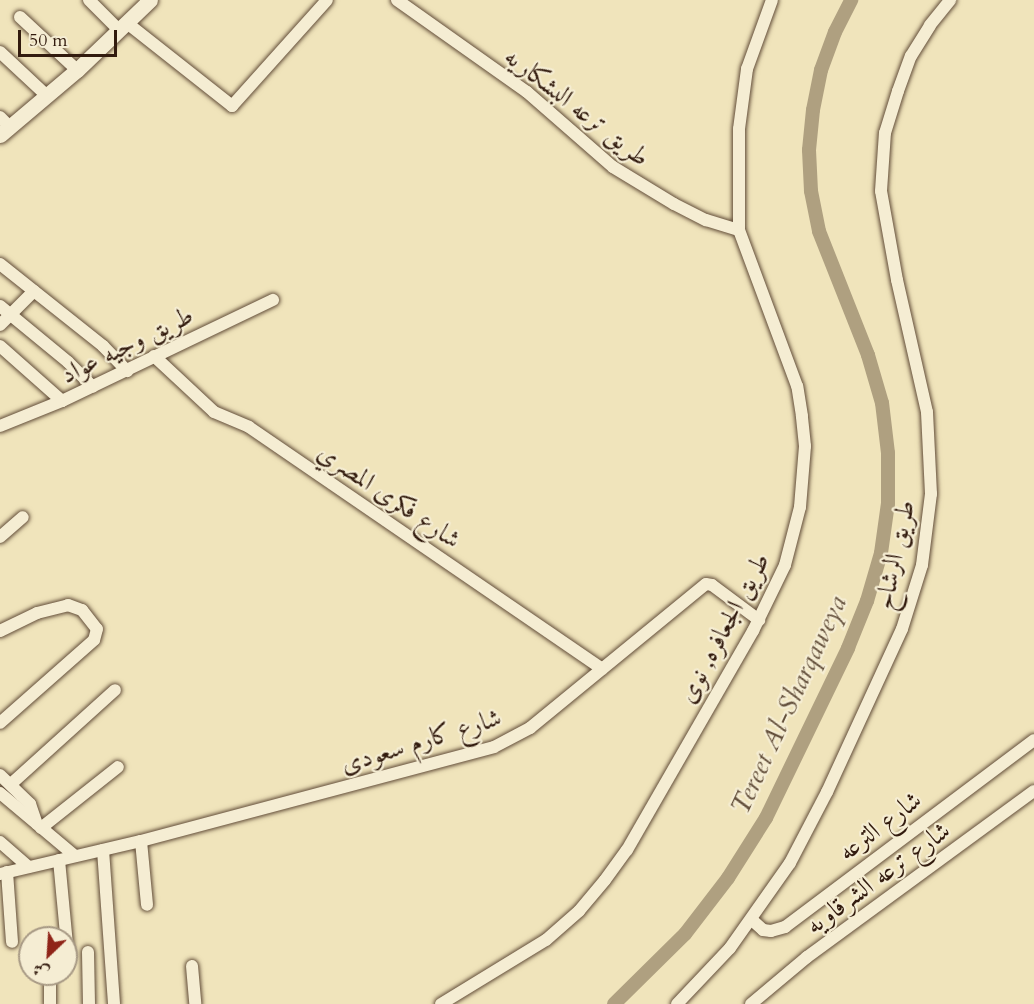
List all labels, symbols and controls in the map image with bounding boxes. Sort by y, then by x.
scale bar [21,18,120,56]
text: 50 m [29,28,68,53]
street label: طريق ترعه البشكاريه [498,41,656,173]
street label: طريق وجيه عواد [56,299,198,391]
street label: شارع فكرى المصري [311,437,467,555]
street label: طريق الرشاح [868,497,922,613]
street label: طريق الجعافره, نوى [671,548,777,708]
water label: Tereet Al-Sharqaweya [724,591,854,819]
street label: شارع كارم سعودى [337,702,505,780]
street label: شارع الترعه [832,784,928,868]
street label: شارع ترعه الشرقاويه [800,815,956,941]
north arrow [18,926,78,986]
text: ش [29,957,53,984]

